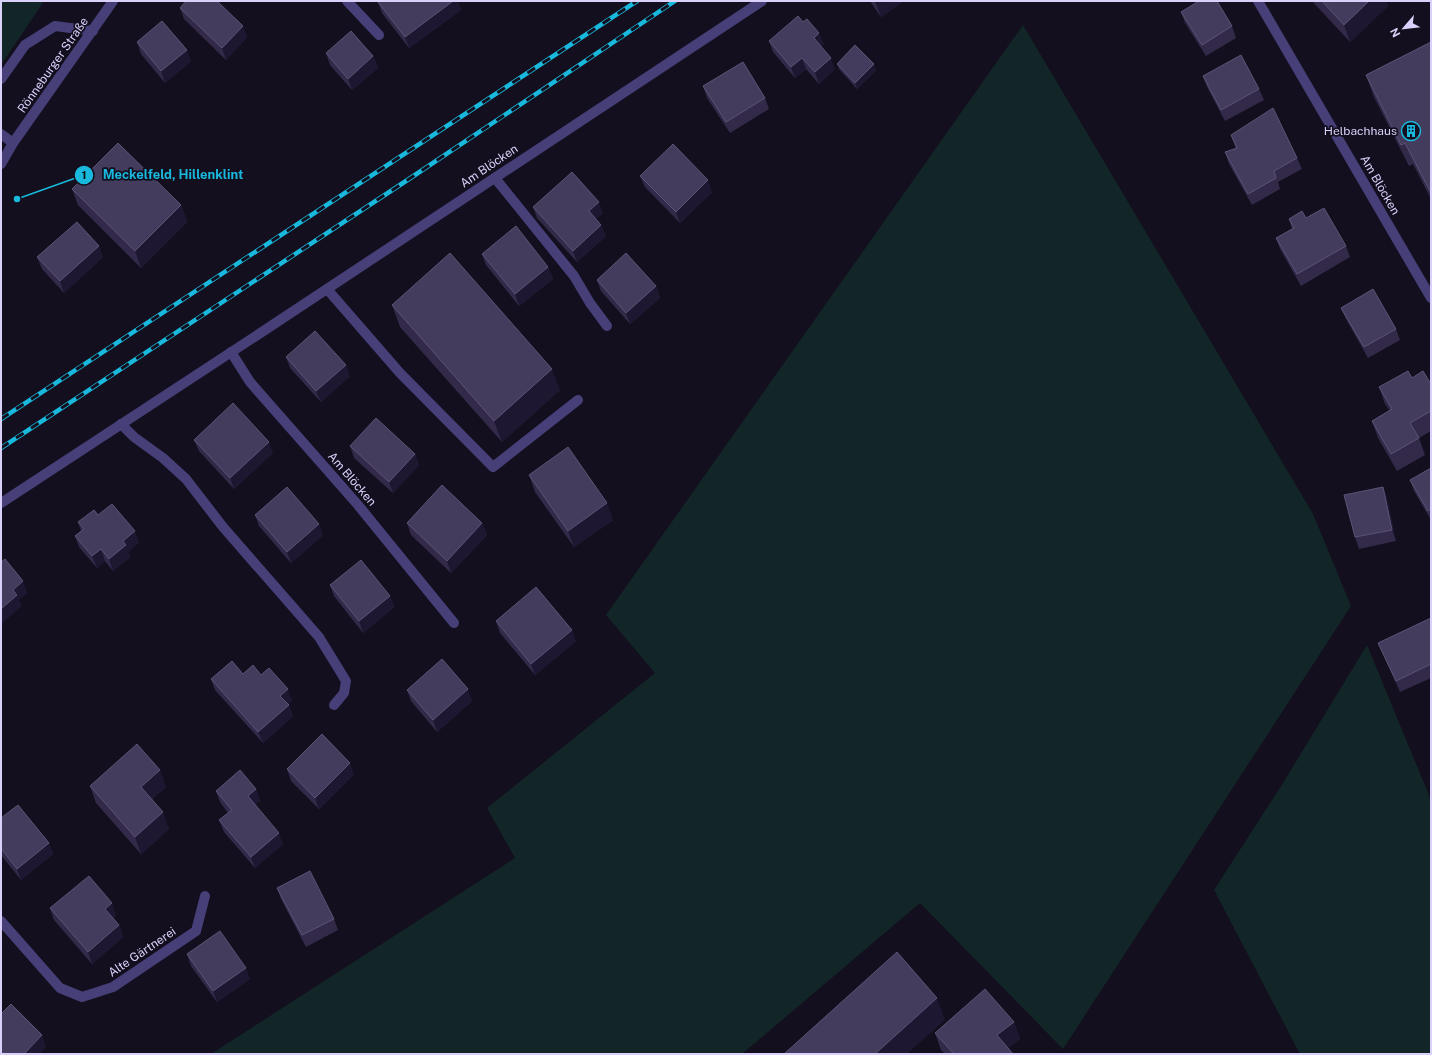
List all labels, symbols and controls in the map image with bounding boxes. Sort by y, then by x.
north arrow [1384,8,1424,48]
street label: Rönneburger Straße [15,14,91,115]
text: N [1388,26,1402,39]
building icon: Helbachhaus [1400,120,1422,142]
place label: Helbachhaus [1324,124,1397,138]
street label: Am Blöcken [457,142,521,190]
street label: Am Blöcken [1357,153,1403,217]
callout: Meckelfeld, Hillenklint [74,162,251,187]
text: Meckelfeld, Hillenklint [103,167,243,182]
text: 1 [81,168,87,182]
street label: Am Blöcken [325,449,379,509]
street label: Alte Gärtnerei [106,924,178,980]

